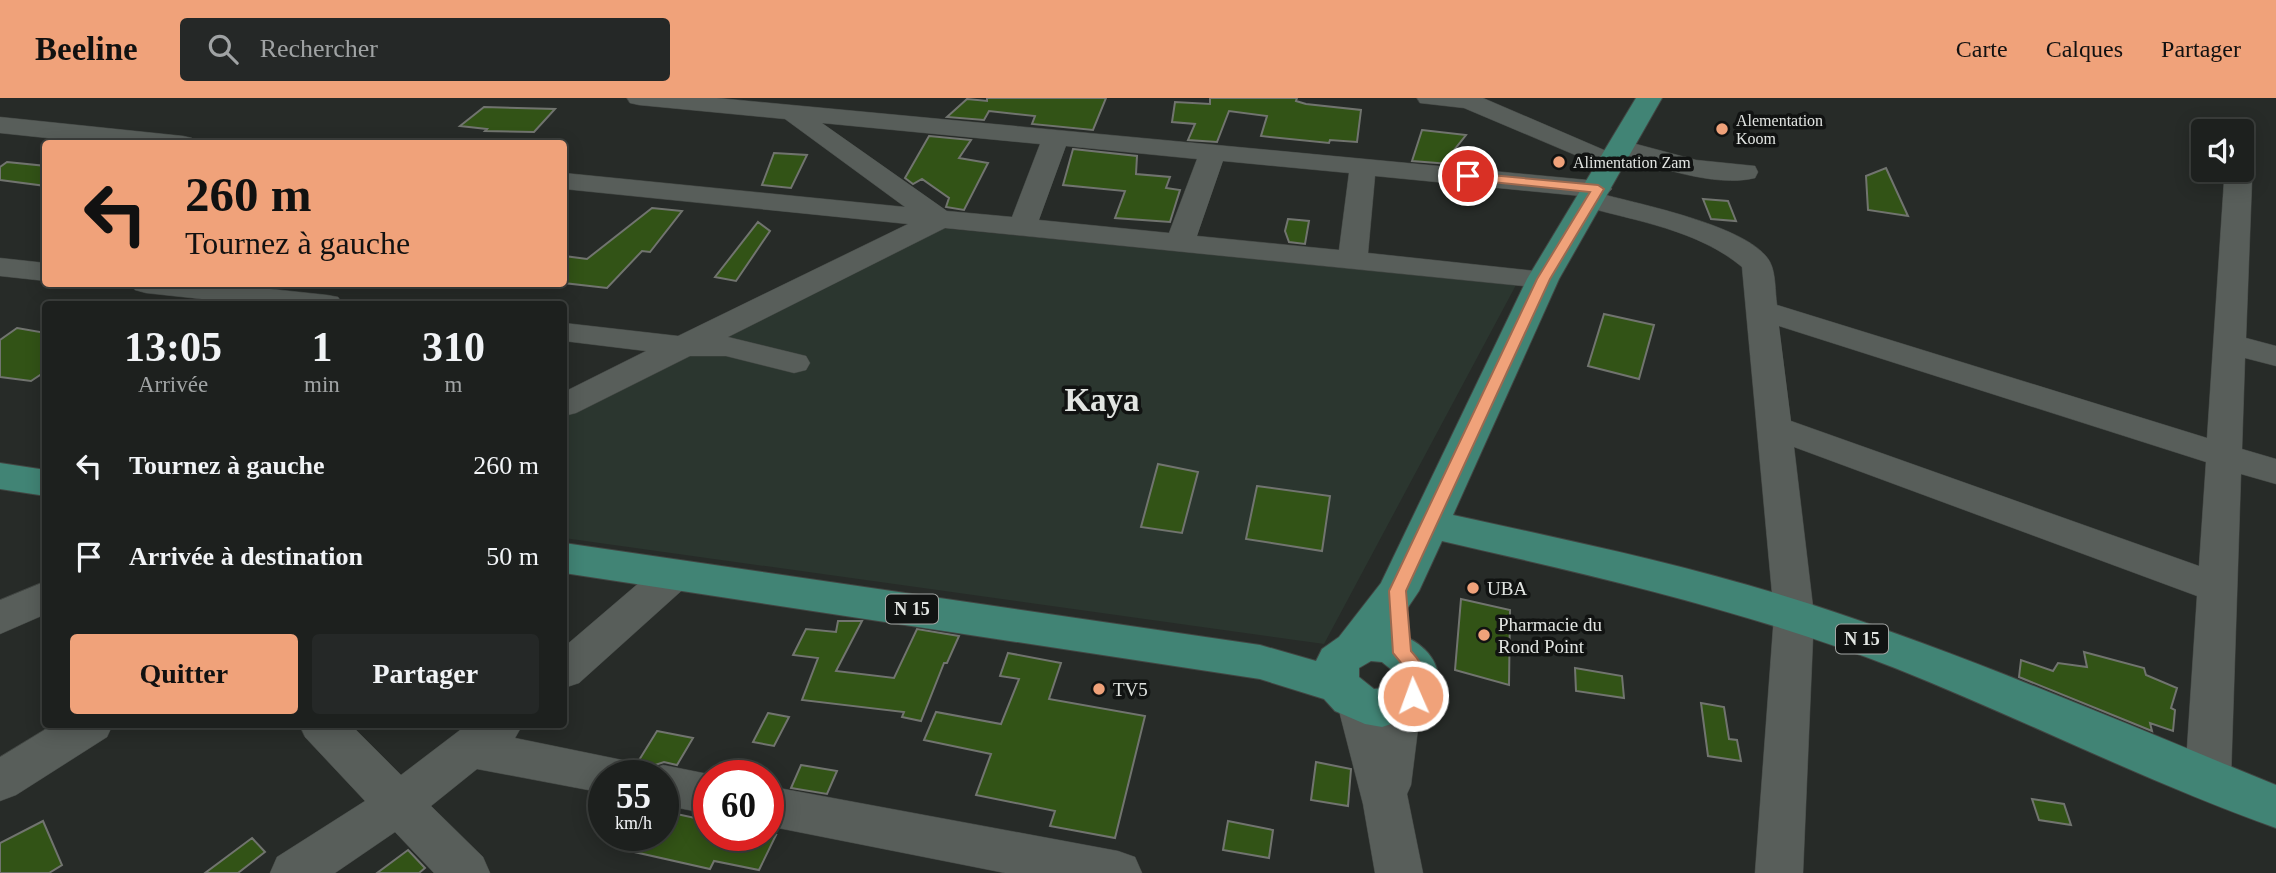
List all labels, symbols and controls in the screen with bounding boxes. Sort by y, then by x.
search box [180,18,670,81]
icon: search [204,30,242,68]
text: Beeline [35,31,138,67]
text: Rechercher [260,34,378,63]
text: Carte [1956,36,2008,62]
text: Calques [2046,36,2123,62]
text: Partager [2161,36,2241,62]
place label: Alementation Koom [1736,112,1823,147]
map controls [2191,119,2254,182]
button: sound [2191,119,2254,182]
marker: Alementation Koom [1714,121,1730,137]
pin [1438,146,1498,206]
marker: Alimentation Zam [1551,154,1567,170]
place label: Alimentation Zam [1573,154,1691,171]
icon: arrive [1449,157,1487,195]
text: 260 m [185,167,312,222]
icon: left [70,168,161,259]
text: Tournez à gauche [185,225,410,261]
text: 13:05 [124,324,222,370]
text: 1 [311,324,332,370]
text: 310 [422,324,485,370]
text: Arrivée [138,372,208,397]
text: min [304,372,340,397]
text: m [444,372,462,397]
district label: Kaya [1064,382,1140,418]
icon: left [70,447,108,485]
text: Tournez à gauche [129,451,325,480]
text: 260 m [473,451,539,480]
icon: arrive [70,538,108,576]
text: Arrivée à destination [129,542,363,571]
text: 50 m [486,542,539,571]
place label: UBA [1487,578,1527,599]
marker: UBA [1465,580,1481,596]
road number: N 15 [886,594,938,624]
place label: Pharmacie du Rond Point [1498,614,1602,657]
road number: N 15 [1836,624,1888,654]
marker: Pharmacie du Rond Point [1476,627,1492,643]
button: Quitter [70,634,298,714]
button: Partager [312,634,539,714]
position arrow [1376,659,1450,733]
place label: TV5 [1113,679,1148,700]
marker: TV5 [1091,681,1107,697]
speed limit sign: 60 [693,760,784,851]
text: 55 [616,777,651,816]
text: km/h [615,813,652,833]

